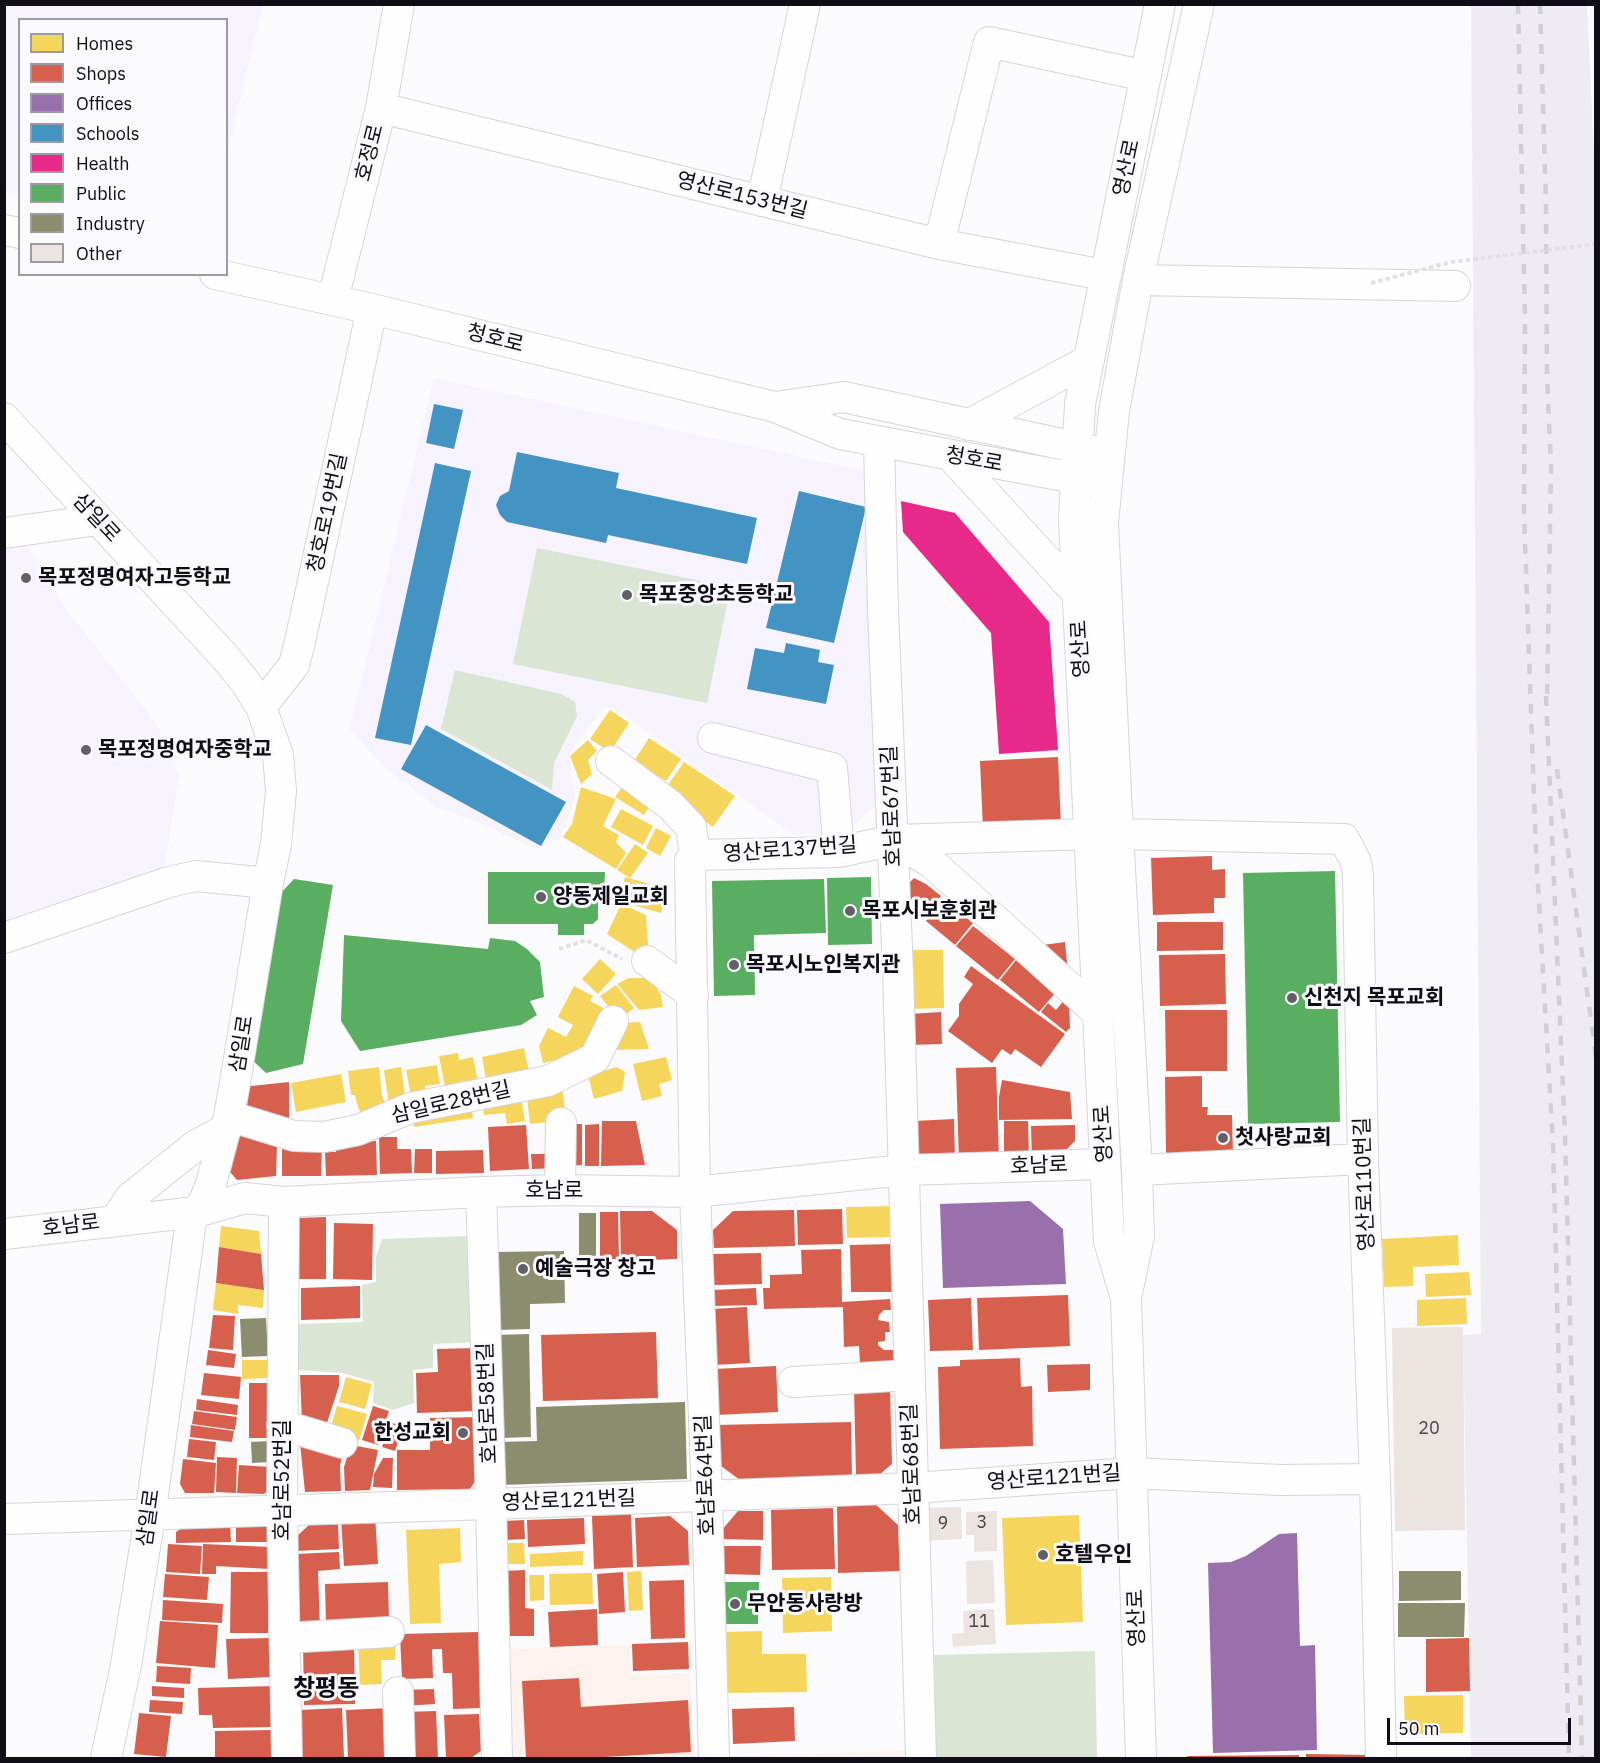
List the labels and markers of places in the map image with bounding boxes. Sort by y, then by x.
place label: 목포정명여자고등학교 [38,565,231,591]
marker: 목포정명여자고등학교 [19,571,33,585]
place label: 목포중앙초등학교 [639,582,794,608]
marker: 목포중앙초등학교 [620,588,634,602]
place label: 목포정명여자중학교 [98,737,272,763]
marker: 목포정명여자중학교 [79,743,93,757]
place label: 양동제일교회 [553,884,669,910]
marker: 양동제일교회 [534,890,548,904]
place label: 목포시보훈회관 [862,898,997,924]
marker: 목포시보훈회관 [843,904,857,918]
place label: 목포시노인복지관 [746,952,901,978]
marker: 목포시노인복지관 [727,958,741,972]
place label: 신천지 목포교회 [1304,985,1444,1011]
marker: 신천지 목포교회 [1285,991,1299,1005]
place label: 첫사랑교회 [1235,1125,1332,1151]
marker: 첫사랑교회 [1216,1131,1230,1145]
place label: 예술극장 창고 [535,1256,656,1282]
marker: 예술극장 창고 [516,1262,530,1276]
place label: 한성교회 [374,1420,451,1446]
marker: 한성교회 [456,1426,470,1440]
place label: 호텔우인 [1055,1542,1132,1568]
marker: 호텔우인 [1036,1548,1050,1562]
place label: 무안동사랑방 [747,1591,863,1617]
marker: 무안동사랑방 [728,1597,742,1611]

